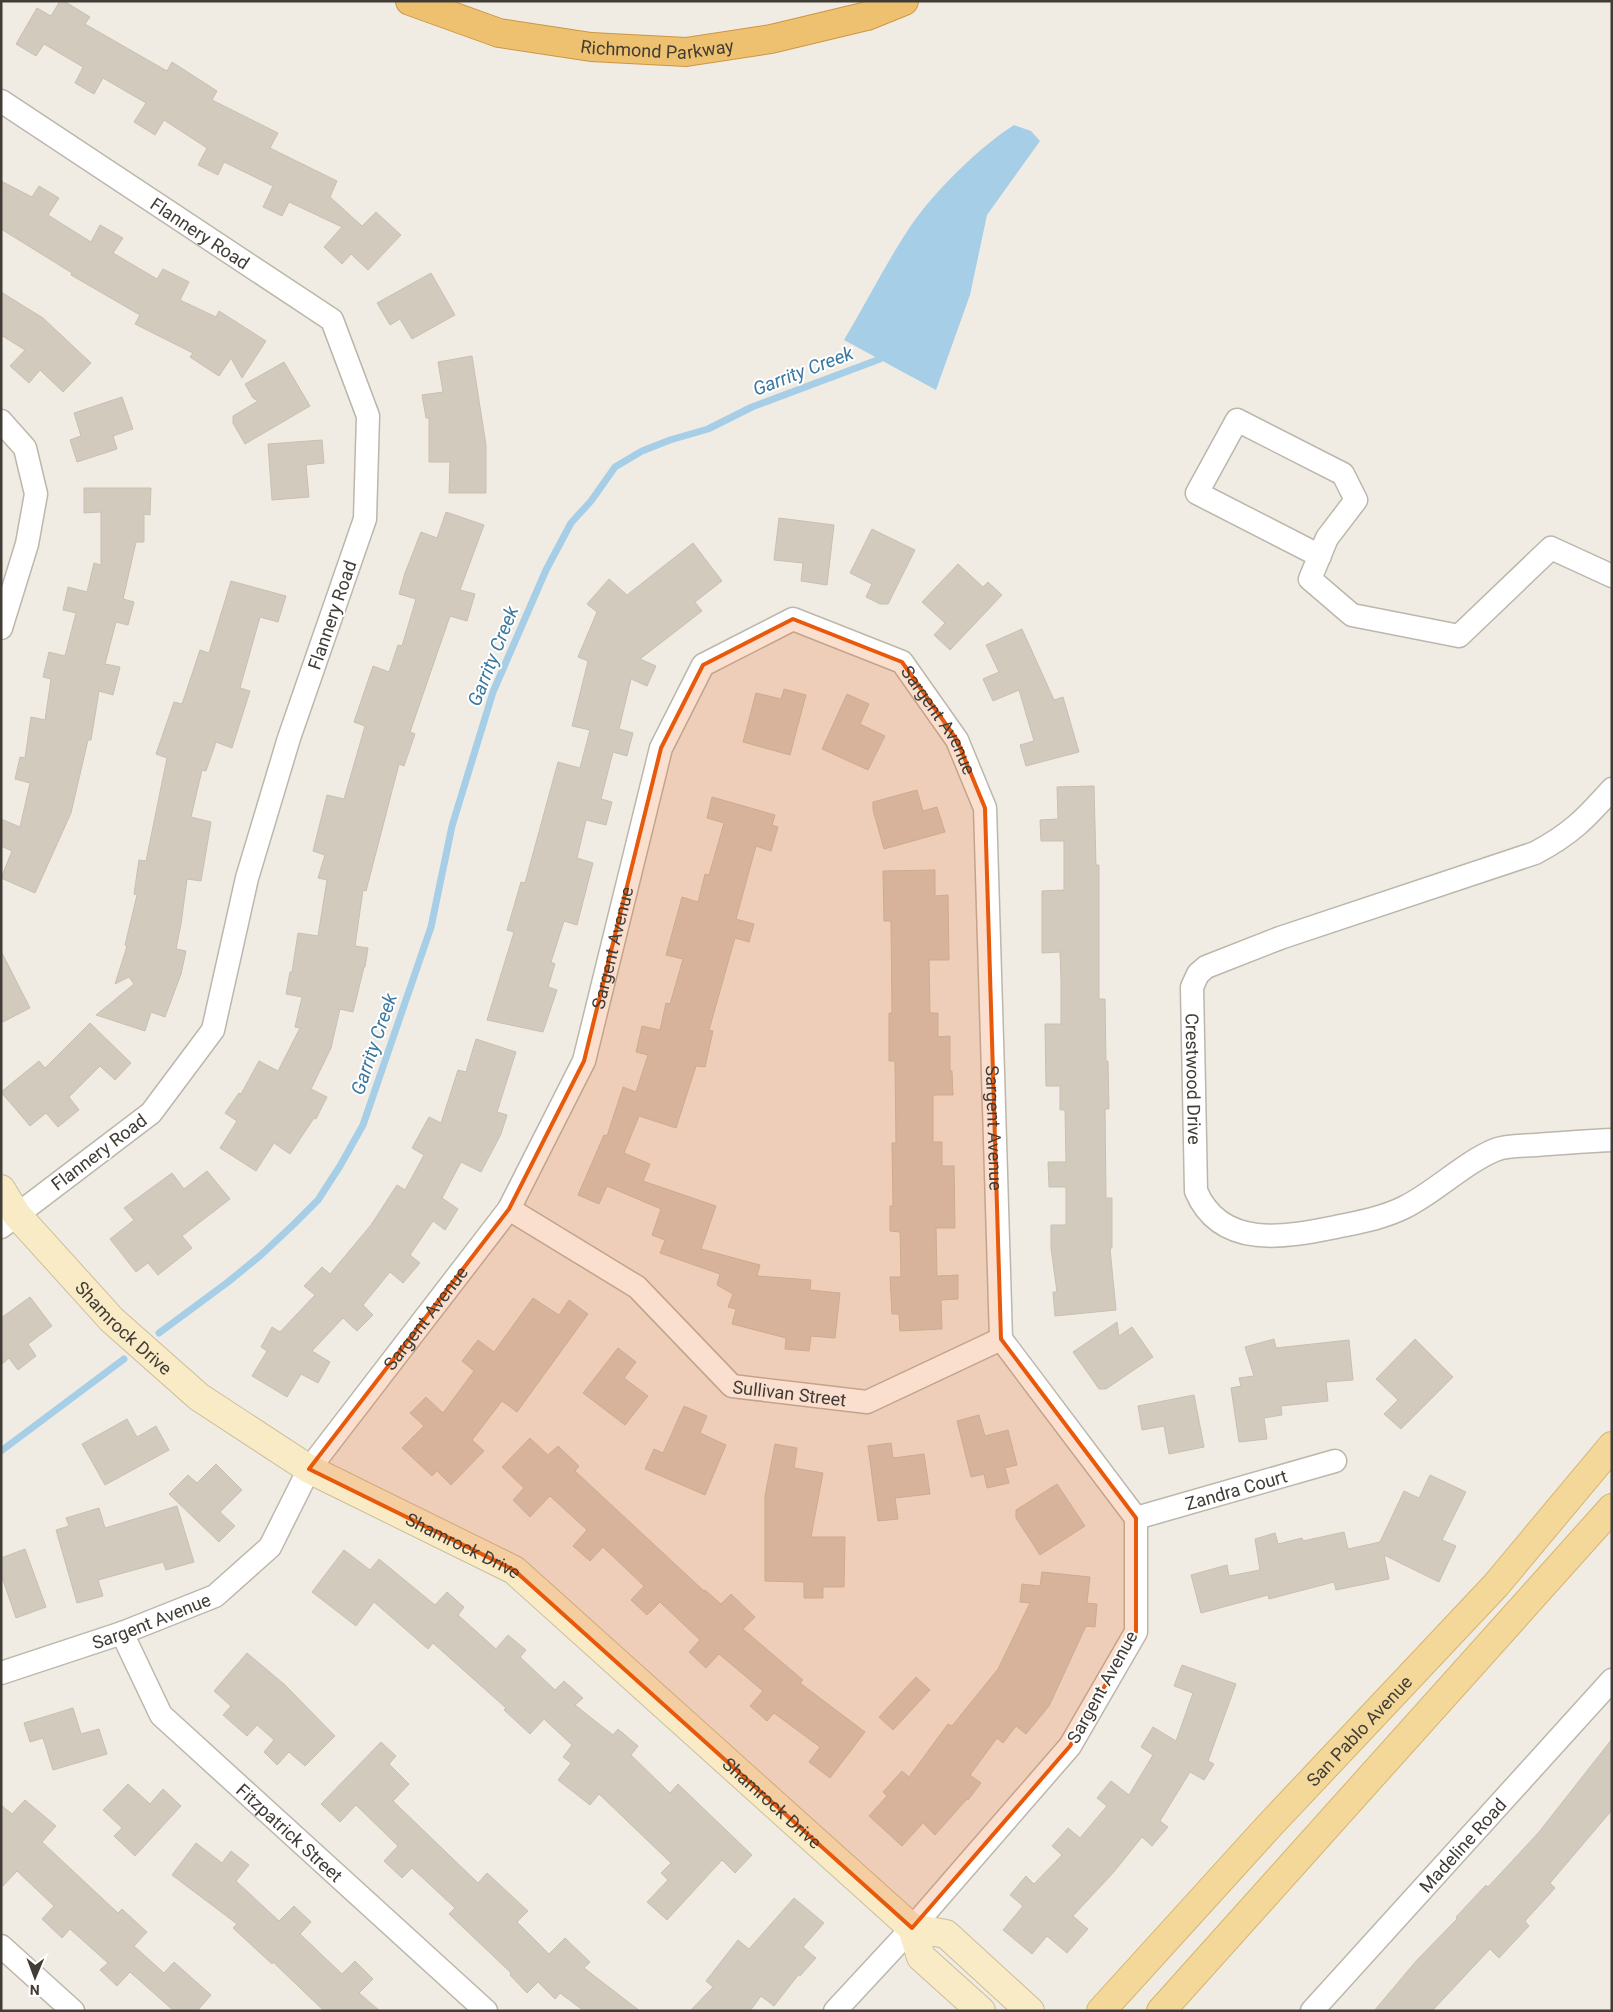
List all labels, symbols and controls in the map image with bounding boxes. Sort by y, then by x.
street label: Richmond Parkway [579,34,735,63]
street label: Flannery Road [147,193,254,273]
water label: Garrity Creek [749,341,857,401]
street label: Flannery Road [303,558,361,672]
water label: Garrity Creek [462,602,524,709]
street label: Sargent Avenue [897,661,981,778]
street label: Sargent Avenue [587,884,637,1011]
water label: Garrity Creek [346,990,402,1098]
street label: Crestwood Drive [1182,1013,1206,1145]
street label: Sargent Avenue [982,1065,1007,1191]
street label: Flannery Road [47,1109,151,1195]
street label: Sargent Avenue [379,1262,472,1374]
street label: Shamrock Drive [71,1277,176,1379]
street label: Sullivan Street [732,1376,847,1410]
street label: Zandra Court [1183,1465,1289,1514]
street label: Shamrock Drive [402,1508,526,1582]
street label: Sargent Avenue [89,1588,213,1653]
street label: Sargent Avenue [1062,1627,1142,1747]
street label: San Pablo Avenue [1302,1671,1416,1790]
street label: Shamrock Drive [719,1753,826,1852]
street label: Fitzpatrick Street [232,1779,347,1886]
street label: Madeline Road [1415,1794,1510,1896]
north arrow [10,1952,60,2002]
text: N [30,1982,40,1998]

